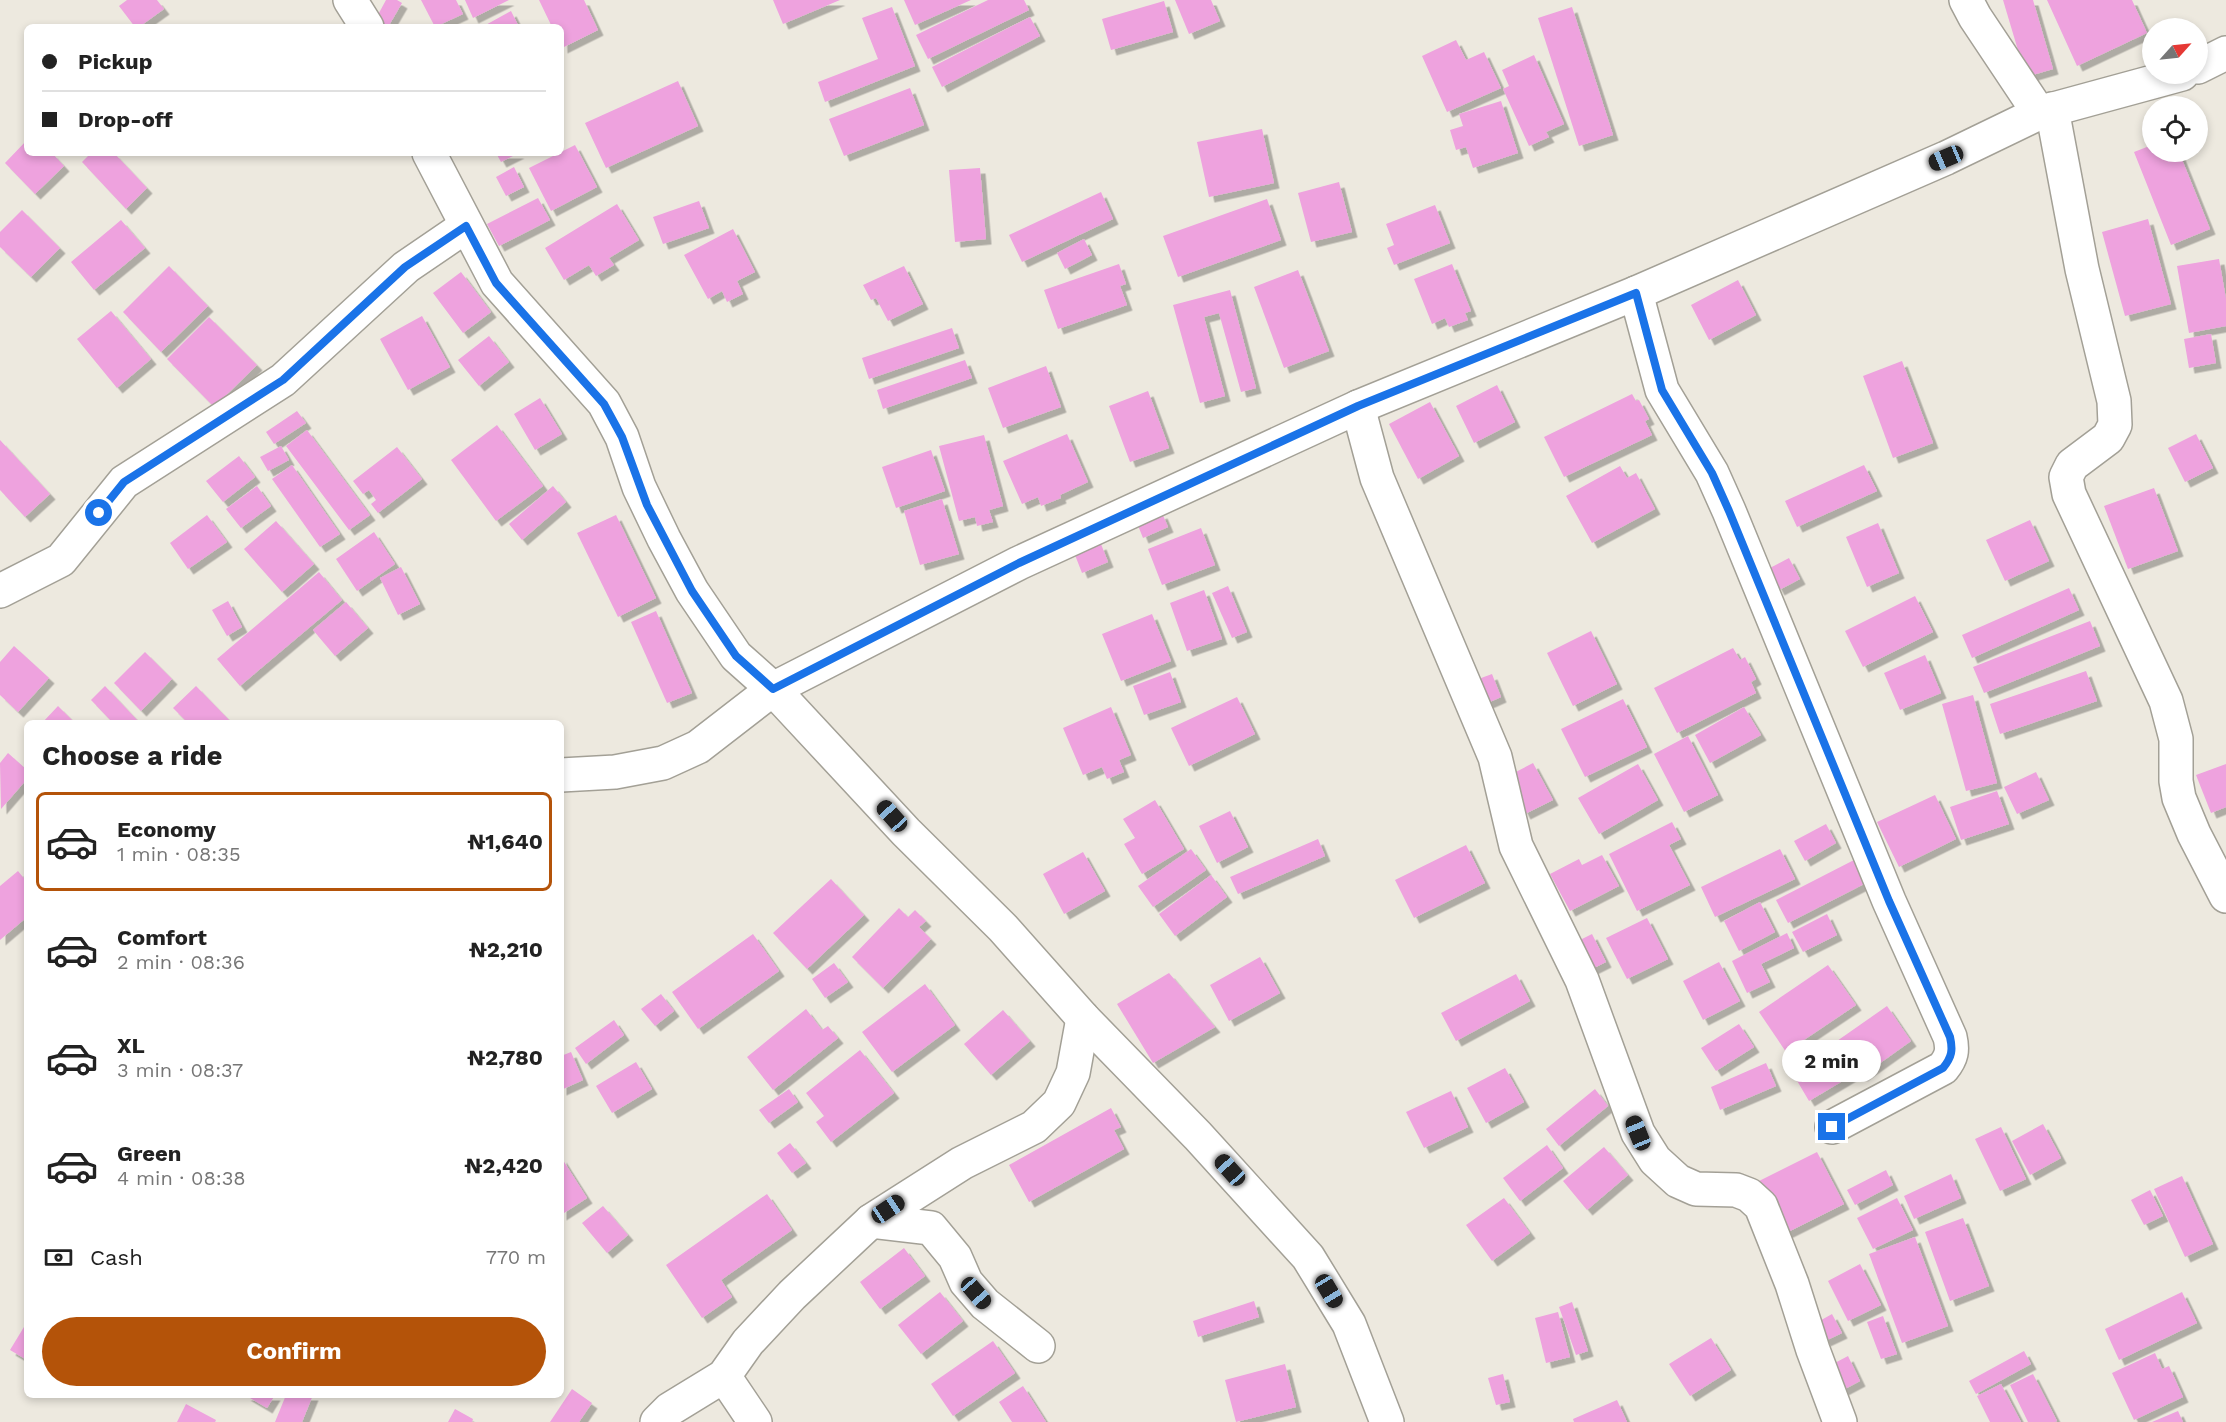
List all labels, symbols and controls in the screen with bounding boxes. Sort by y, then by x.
north arrow [2142,18,2208,84]
map controls [2142,18,2208,162]
text: Pickup [78,49,153,74]
button: locate [2142,96,2208,162]
text: Drop-off [78,107,173,132]
car [1926,143,1966,173]
route start [85,499,112,526]
text: Choose a ride [42,740,222,772]
car [873,797,911,835]
icon: car [45,815,99,869]
text: Economy [117,817,216,842]
text: ₦1,640 [467,829,543,854]
text: 1 min · 08:35 [117,842,241,866]
icon: car [45,923,99,977]
text: Comfort [117,925,207,950]
text: ₦2,210 [469,937,543,962]
text: 2 min · 08:36 [117,950,245,974]
icon: car [45,1031,99,1085]
text: XL [117,1033,145,1058]
callout: 2 min [1782,1040,1882,1082]
text: ₦2,780 [467,1045,543,1070]
text: 2 min [1804,1049,1859,1073]
text: 3 min · 08:37 [117,1058,243,1082]
car [1623,1113,1653,1153]
route end [1818,1113,1845,1140]
icon: car [45,1139,99,1193]
text: Green [117,1141,181,1166]
car [1211,1151,1249,1189]
text: ₦2,420 [464,1153,543,1178]
text: 4 min · 08:38 [117,1166,246,1190]
car [868,1191,908,1227]
icon: cash [42,1241,75,1274]
text: Cash [90,1245,143,1270]
text: 770 m [486,1245,546,1269]
car [1312,1271,1346,1311]
car [957,1274,995,1312]
button: Confirm [42,1317,546,1386]

